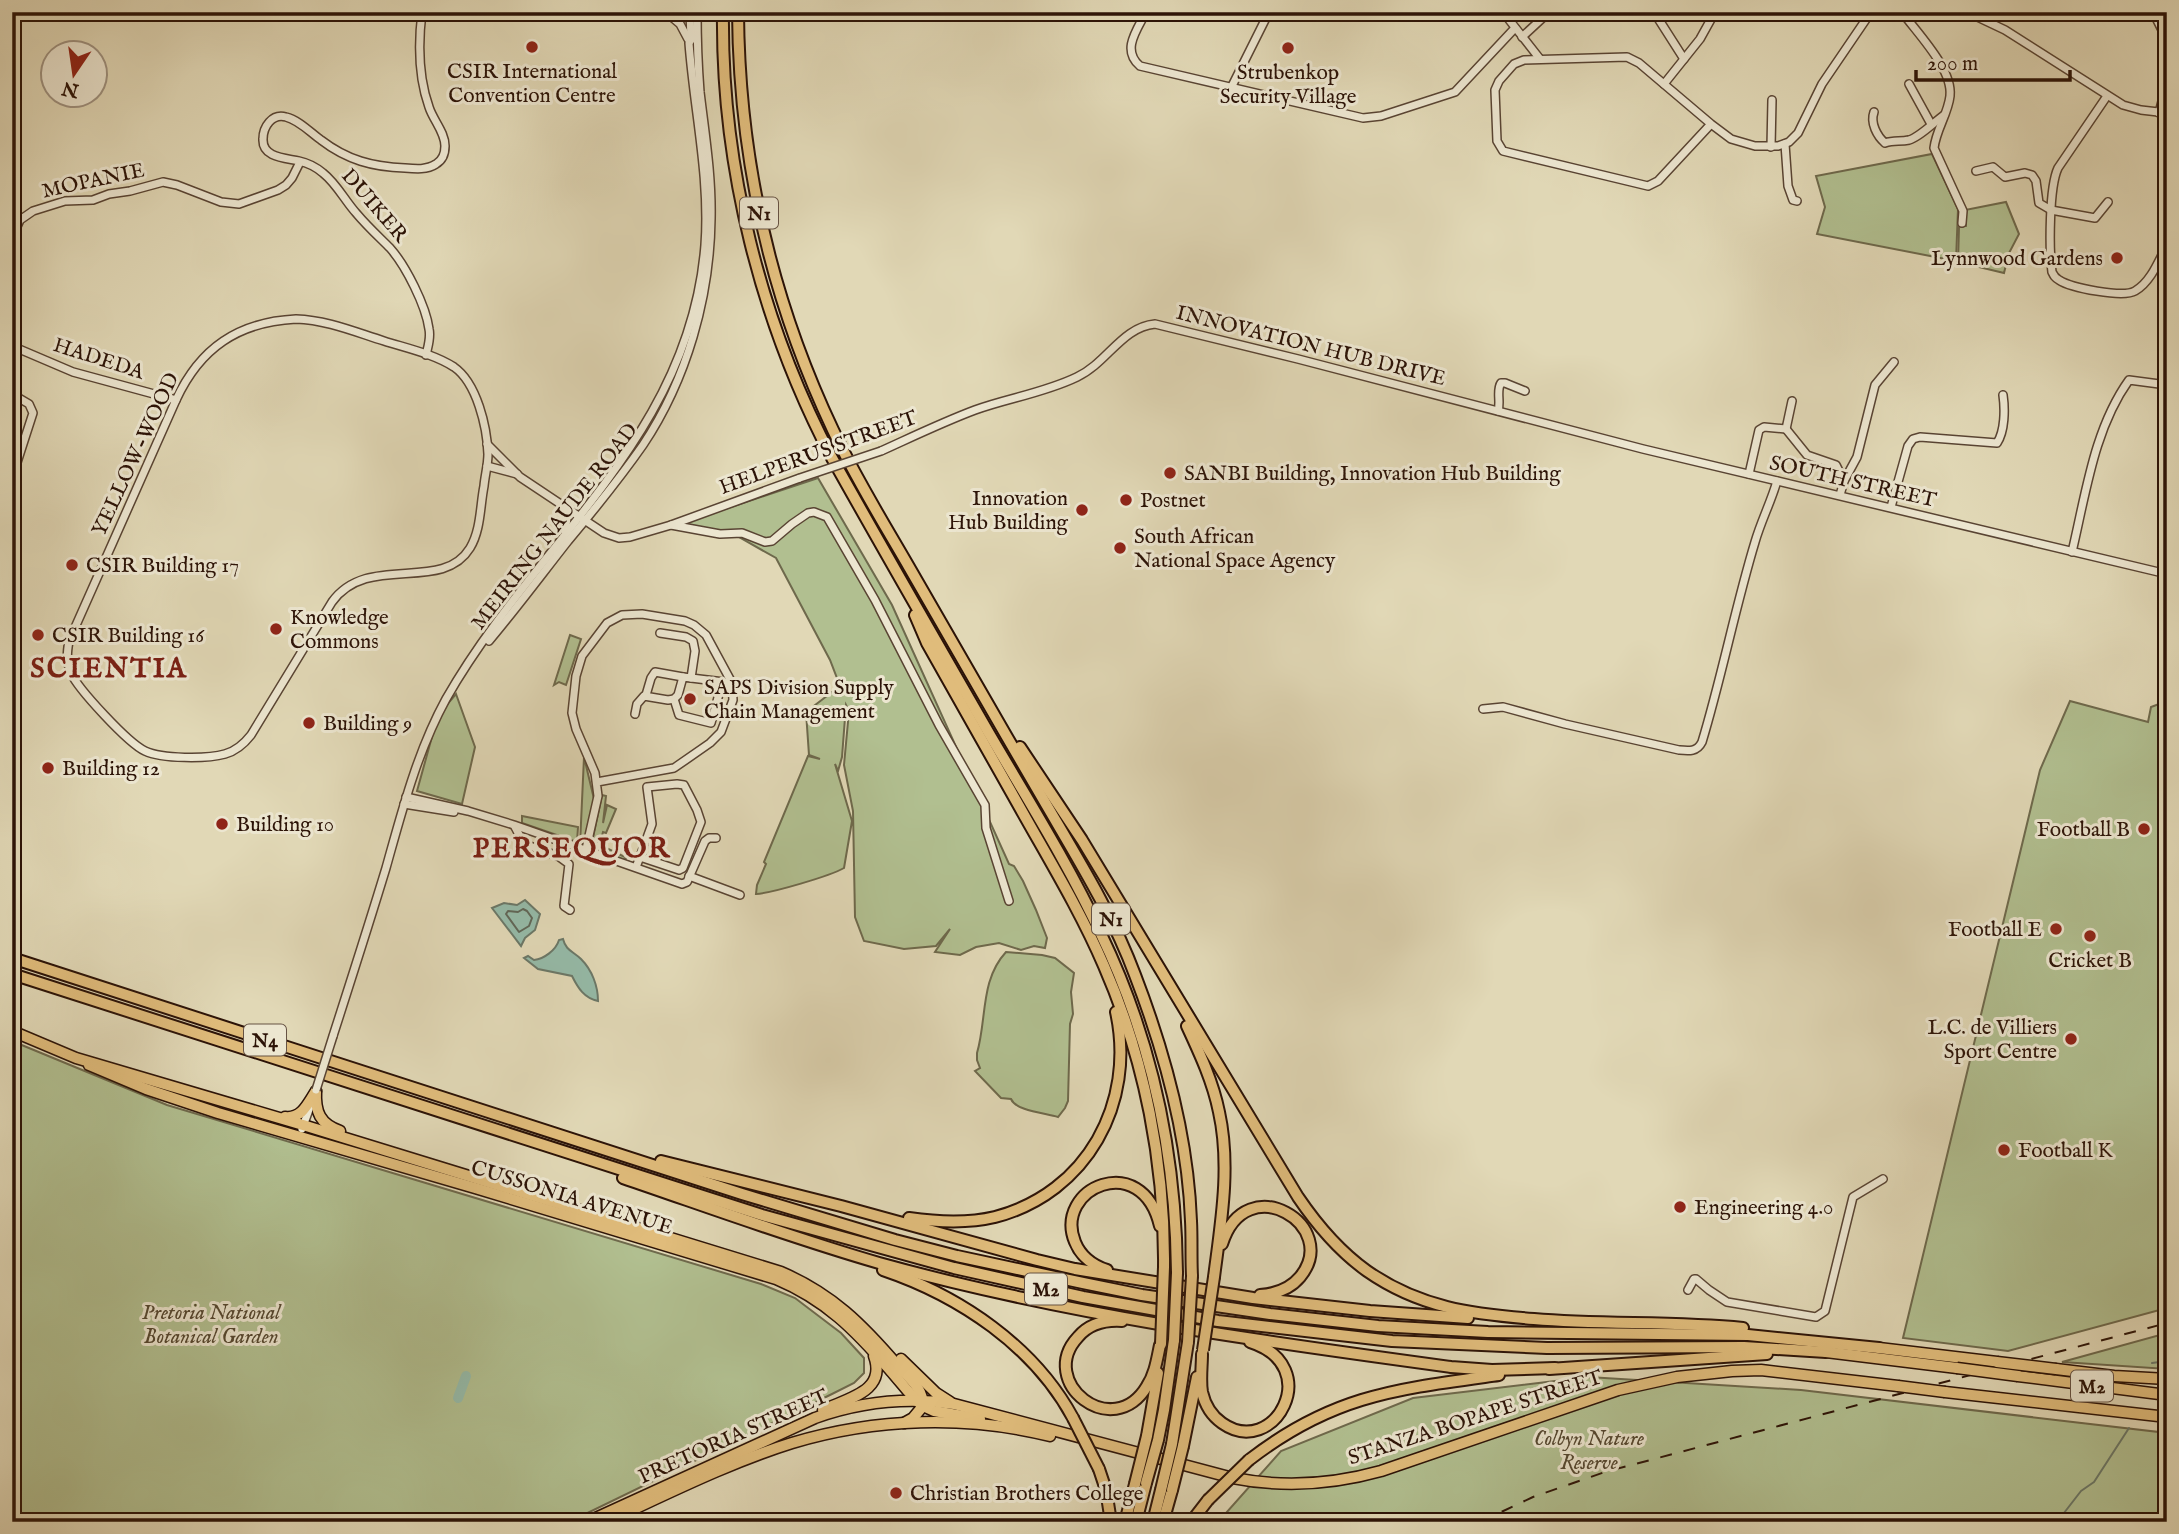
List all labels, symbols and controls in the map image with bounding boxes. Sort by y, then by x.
north arrow [38,38,108,108]
scale bar [1916,38,2070,82]
marker: CSIR International Convention Centre [524,39,540,55]
marker: Strubenkop Security Village [1280,40,1296,56]
text: 200 m [1927,51,1978,78]
place label: CSIR International Convention Centre [447,59,617,110]
place label: Strubenkop Security Village [1220,60,1357,111]
text: N [59,75,82,102]
street label: MOPANIE [40,157,147,206]
street label: DUIKER [334,164,414,249]
road number: N1 [740,197,778,228]
place label: Lynnwood Gardens [1931,246,2103,273]
marker: Lynnwood Gardens [2109,250,2125,266]
street label: INNOVATION HUB DRIVE [1173,300,1448,393]
street label: HADEDA [50,332,148,387]
street label: YELLOW-WOOD [87,369,186,541]
street label: HELPERUS STREET [716,405,922,502]
street label: MEIRING NAUDE ROAD [466,418,644,636]
street label: SOUTH STREET [1767,450,1939,515]
place label: SANBI Building, Innovation Hub Building [1184,461,1561,488]
marker: SANBI Building, Innovation Hub Building [1162,465,1178,481]
place label: Innovation Hub Building [948,486,1069,537]
place label: Postnet [1140,488,1206,515]
marker: Postnet [1118,492,1134,508]
marker: Innovation Hub Building [1074,502,1090,518]
place label: South African National Space Agency [1134,524,1336,575]
marker: South African National Space Agency [1112,540,1128,556]
place label: CSIR Building 17 [86,553,239,580]
marker: CSIR Building 17 [64,557,80,573]
place label: Knowledge Commons [290,605,389,656]
marker: Knowledge Commons [268,621,284,637]
place label: CSIR Building 16 [52,623,205,650]
marker: CSIR Building 16 [30,627,46,643]
district label: SCIENTIA [30,652,188,687]
place label: SAPS Division Supply Chain Management [704,675,894,726]
marker: SAPS Division Supply Chain Management [682,691,698,707]
place label: Building 9 [323,711,412,738]
marker: Building 9 [301,715,317,731]
place label: Building 12 [62,756,160,783]
marker: Building 12 [40,760,56,776]
place label: Building 10 [236,812,334,839]
marker: Building 10 [214,816,230,832]
place label: Football B [2037,817,2130,844]
marker: Football B [2136,821,2152,837]
district label: PERSEQUOR [473,832,671,867]
road number: N1 [1092,903,1130,934]
place label: Football E [1948,917,2042,944]
marker: Football E [2048,921,2064,937]
marker: Cricket B [2082,928,2098,944]
place label: Cricket B [2048,948,2132,975]
place label: L.C. de Villiers Sport Centre [1927,1015,2057,1066]
road number: N4 [244,1024,286,1056]
marker: L.C. de Villiers Sport Centre [2063,1031,2079,1047]
place label: Football K [2018,1138,2113,1165]
marker: Football K [1996,1142,2012,1158]
street label: CUSSONIA AVENUE [468,1155,676,1242]
place label: Engineering 4.0 [1694,1195,1833,1222]
marker: Engineering 4.0 [1672,1199,1688,1215]
road number: M2 [1025,1274,1067,1304]
park label: Pretoria National Botanical Garden [142,1300,282,1351]
street label: STANZA BOPAPE STREET [1345,1364,1607,1472]
road number: M2 [2071,1370,2113,1402]
street label: PRETORIA STREET [634,1383,833,1491]
park label: Colbyn Nature Reserve [1534,1426,1644,1477]
place label: Christian Brothers College [910,1481,1144,1508]
marker: Christian Brothers College [888,1485,904,1501]

